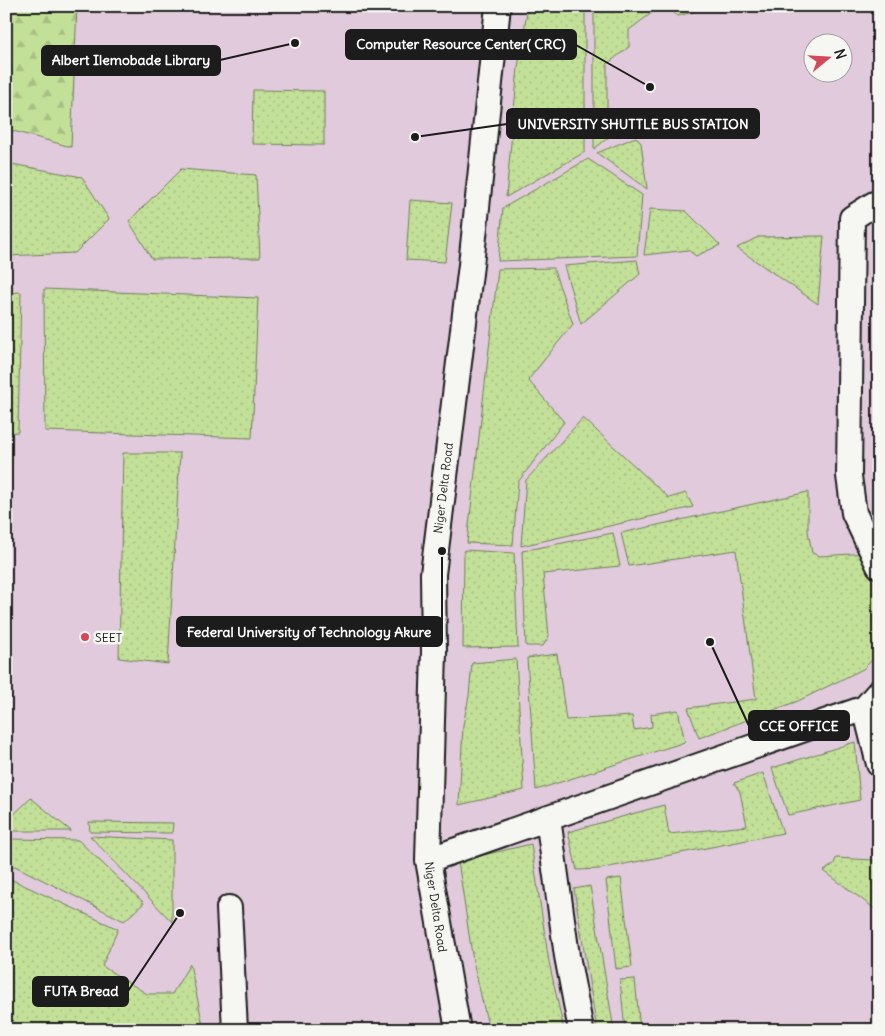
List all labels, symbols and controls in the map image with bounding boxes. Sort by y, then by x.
callout: Computer Resource Center( CRC) [346,30,576,59]
north arrow [802,32,852,82]
text: Computer Resource Center( CRC) [356,35,566,53]
callout: Albert Ilemobade Library [42,46,220,75]
text: N [830,47,850,61]
text: Albert Ilemobade Library [52,51,210,69]
callout: UNIVERSITY SHUTTLE BUS STATION [507,109,759,138]
text: UNIVERSITY SHUTTLE BUS STATION [517,115,749,133]
street label: Niger Delta Road [430,442,456,534]
callout: Federal University of Technology Akure [177,617,442,646]
text: Federal University of Technology Akure [187,623,432,641]
place label: SEET [95,630,122,645]
marker: SEET [79,631,91,643]
callout: CCE OFFICE [749,711,849,740]
text: CCE OFFICE [759,717,839,735]
street label: Niger Delta Road [421,861,451,953]
callout: FUTA Bread [33,977,128,1006]
text: FUTA Bread [44,982,119,1000]

